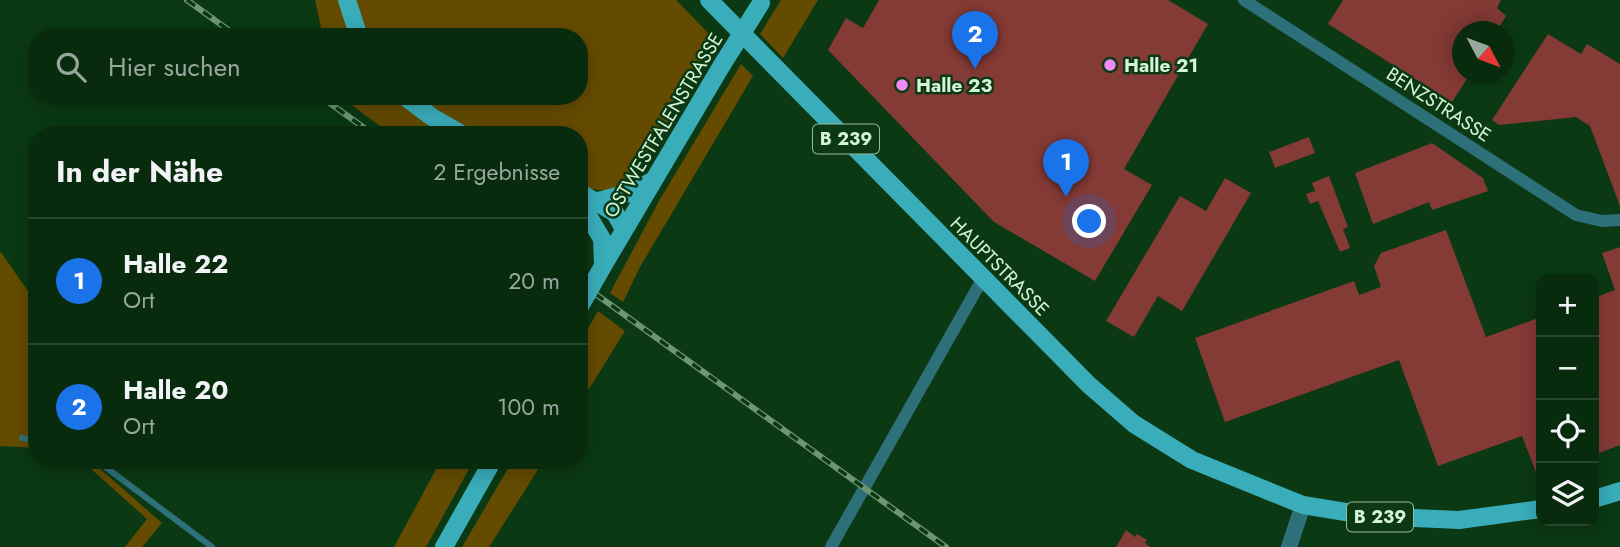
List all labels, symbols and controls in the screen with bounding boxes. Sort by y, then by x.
pin: 2 [952,11,998,69]
north arrow [1452,21,1515,84]
search box [28,28,588,105]
street label: OSTWESTFALENSTRASSE [597,28,729,223]
icon: search [52,48,90,86]
text: Hier suchen [108,48,241,86]
place label: Halle 21 [1124,52,1198,79]
marker: Halle 21 [1102,57,1118,73]
street label: BENZSTRASSE [1381,60,1496,148]
place label: Halle 23 [916,72,992,99]
marker: Halle 23 [894,77,910,93]
road number: B 239 [813,124,879,154]
pin: 1 [1043,139,1089,197]
text: In der Nähe [56,150,223,193]
text: 2 Ergebnisse [433,155,560,189]
your location [1072,204,1106,238]
street label: HAUPTSTRASSE [944,211,1055,322]
text: Halle 22 [123,245,228,283]
text: 1 [73,264,85,298]
text: 20 m [508,264,560,298]
map controls [1536,274,1599,526]
button: + [1536,274,1599,337]
text: Ort [123,283,155,317]
button: − [1536,337,1599,400]
text: Halle 20 [123,371,228,409]
text: 2 [71,390,87,424]
text: 100 m [497,390,560,424]
button: locate [1536,400,1599,463]
text: Ort [123,409,155,443]
button: layers [1536,463,1599,526]
road number: B 239 [1347,503,1413,532]

